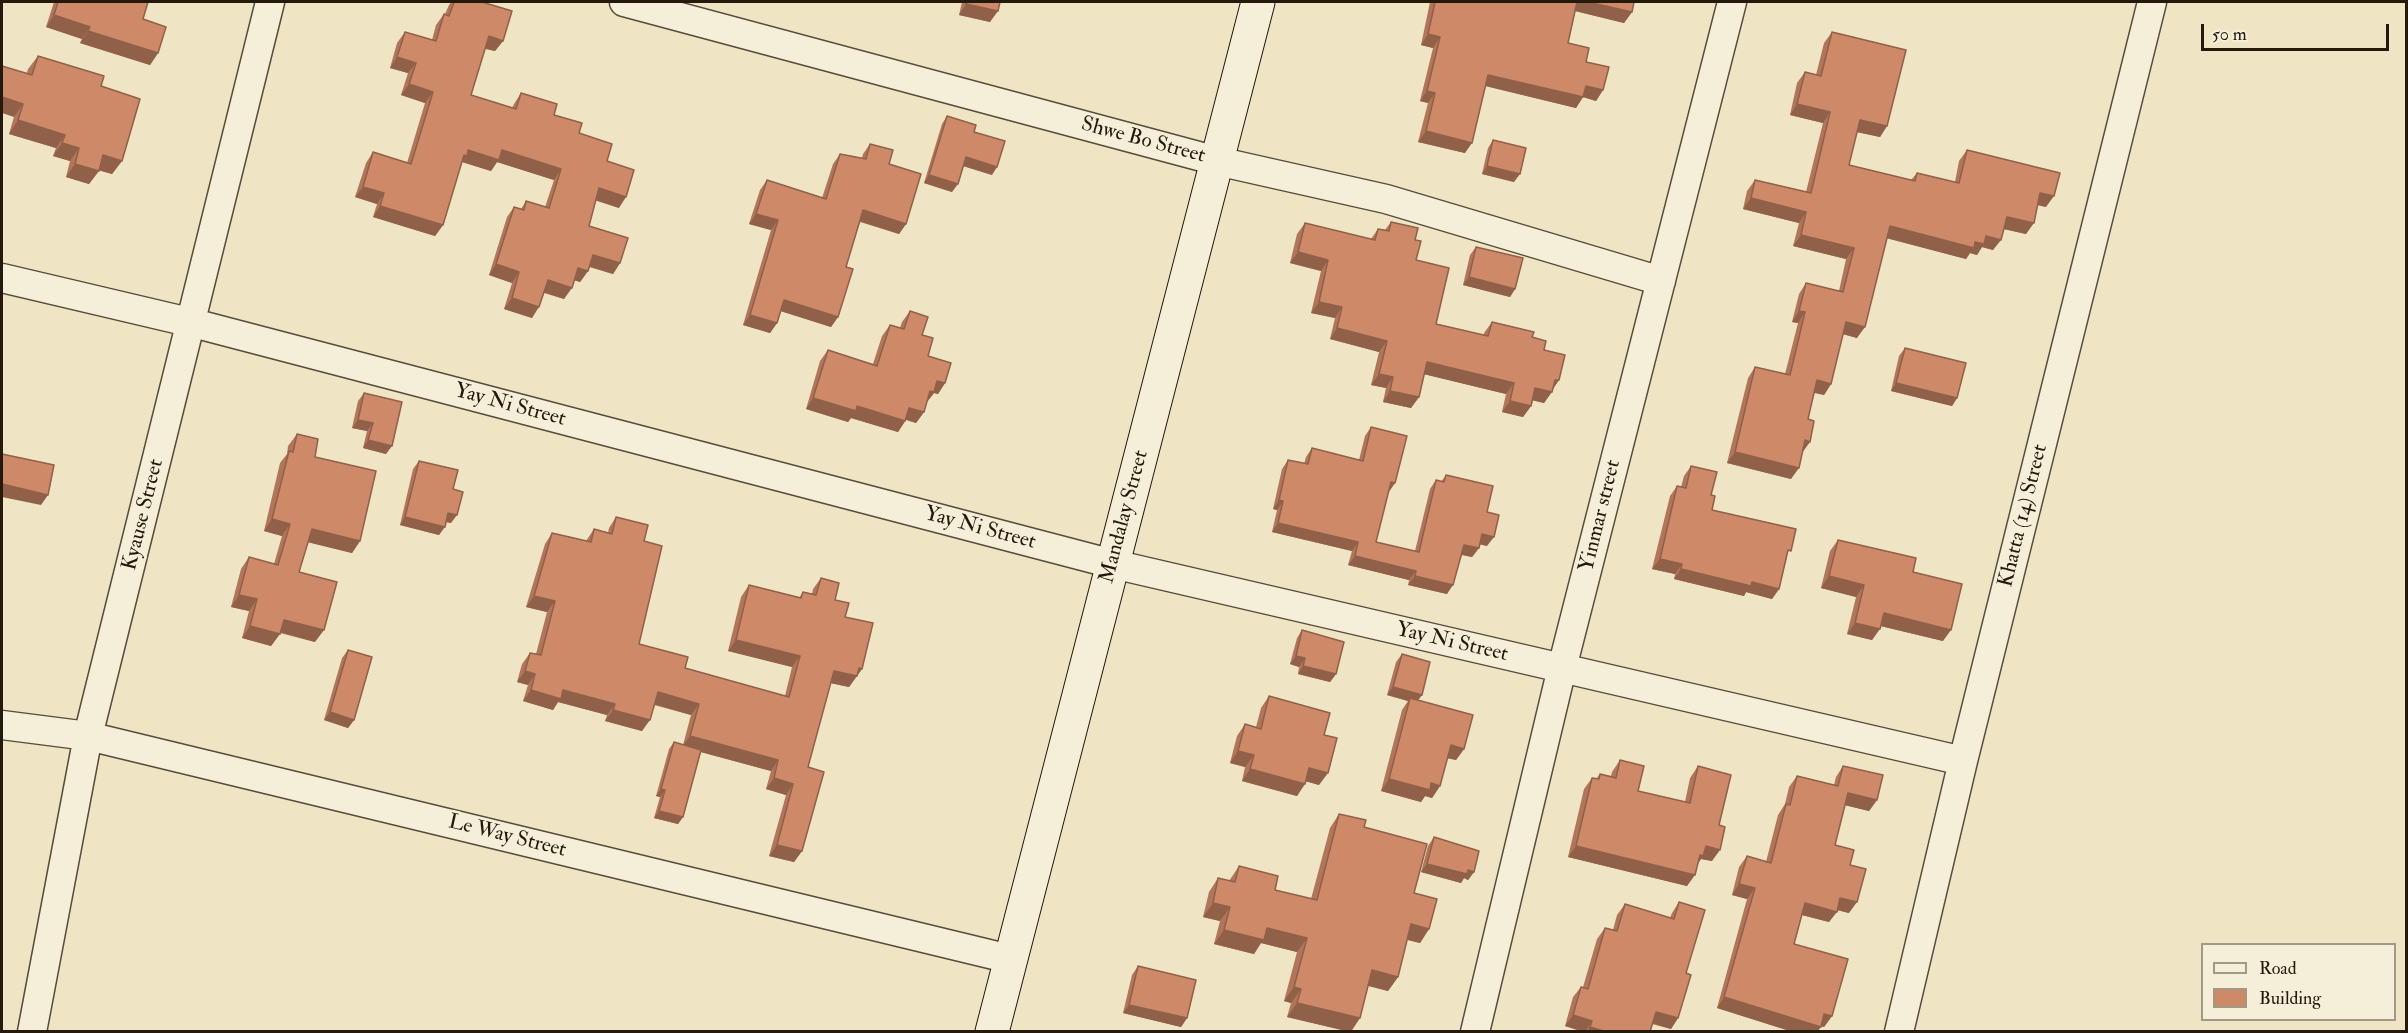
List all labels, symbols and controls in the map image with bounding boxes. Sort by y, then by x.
scale bar [2204,12,2392,50]
text: 50 m [2212,23,2247,46]
street label: Shwe Bo Street [1078,112,1208,170]
street label: Yay Ni Street [452,379,568,433]
street label: Khatta (14) Street [1994,442,2054,590]
street label: Mandalay Street [1095,448,1155,586]
street label: Kyause Street [118,457,170,573]
street label: Yinmar street [1575,458,1627,574]
street label: Yay Ni Street [922,502,1038,556]
street label: Yay Ni Street [1394,618,1510,668]
street label: Le Way Street [445,810,569,864]
legend [2201,943,2396,1021]
text: Road [2259,957,2297,980]
text: Building [2259,987,2321,1010]

